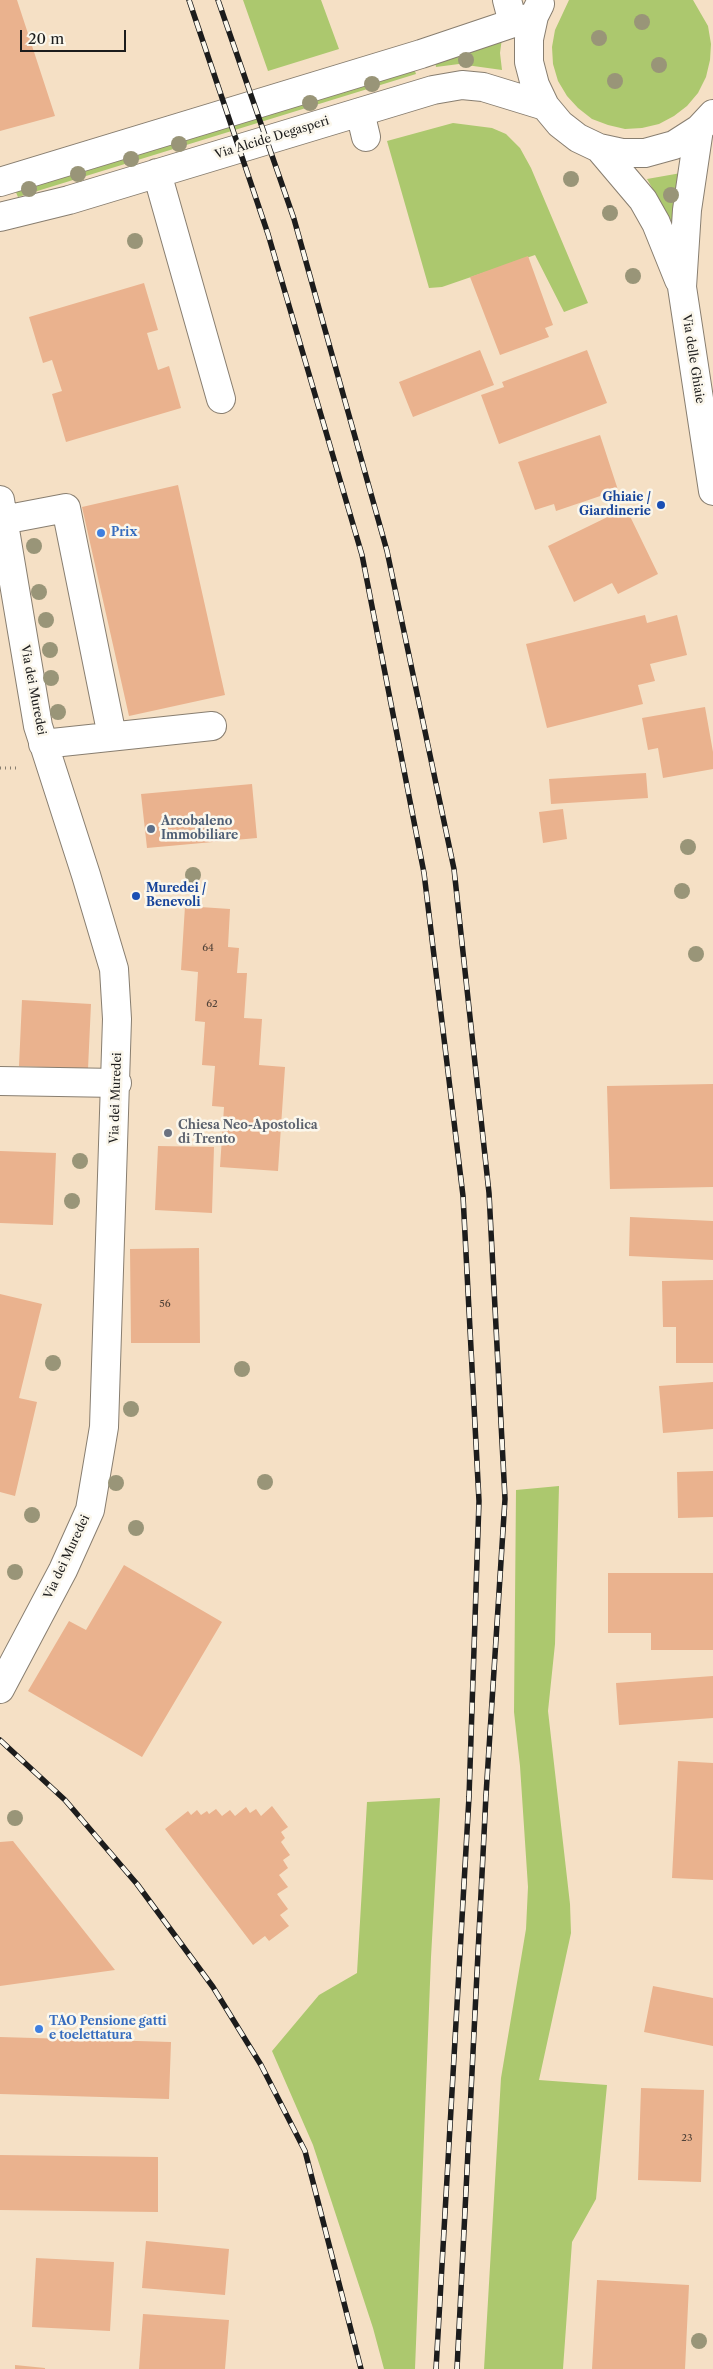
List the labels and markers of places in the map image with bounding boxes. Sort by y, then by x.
place label: Ghiaie / Giardinerie [579,491,651,519]
marker: Ghiaie / Giardinerie [655,499,667,511]
place label: Prix [111,526,137,540]
marker: Prix [95,527,107,539]
place label: Arcobaleno Immobiliare [161,815,238,843]
marker: Arcobaleno Immobiliare [145,823,157,835]
place label: Muredei / Benevoli [146,882,206,910]
marker: Muredei / Benevoli [130,890,142,902]
place label: Chiesa Neo-Apostolica di Trento [178,1119,318,1147]
marker: Chiesa Neo-Apostolica di Trento [162,1127,174,1139]
place label: TAO Pensione gatti e toelettatura [49,2015,167,2043]
marker: TAO Pensione gatti e toelettatura [33,2023,45,2035]

